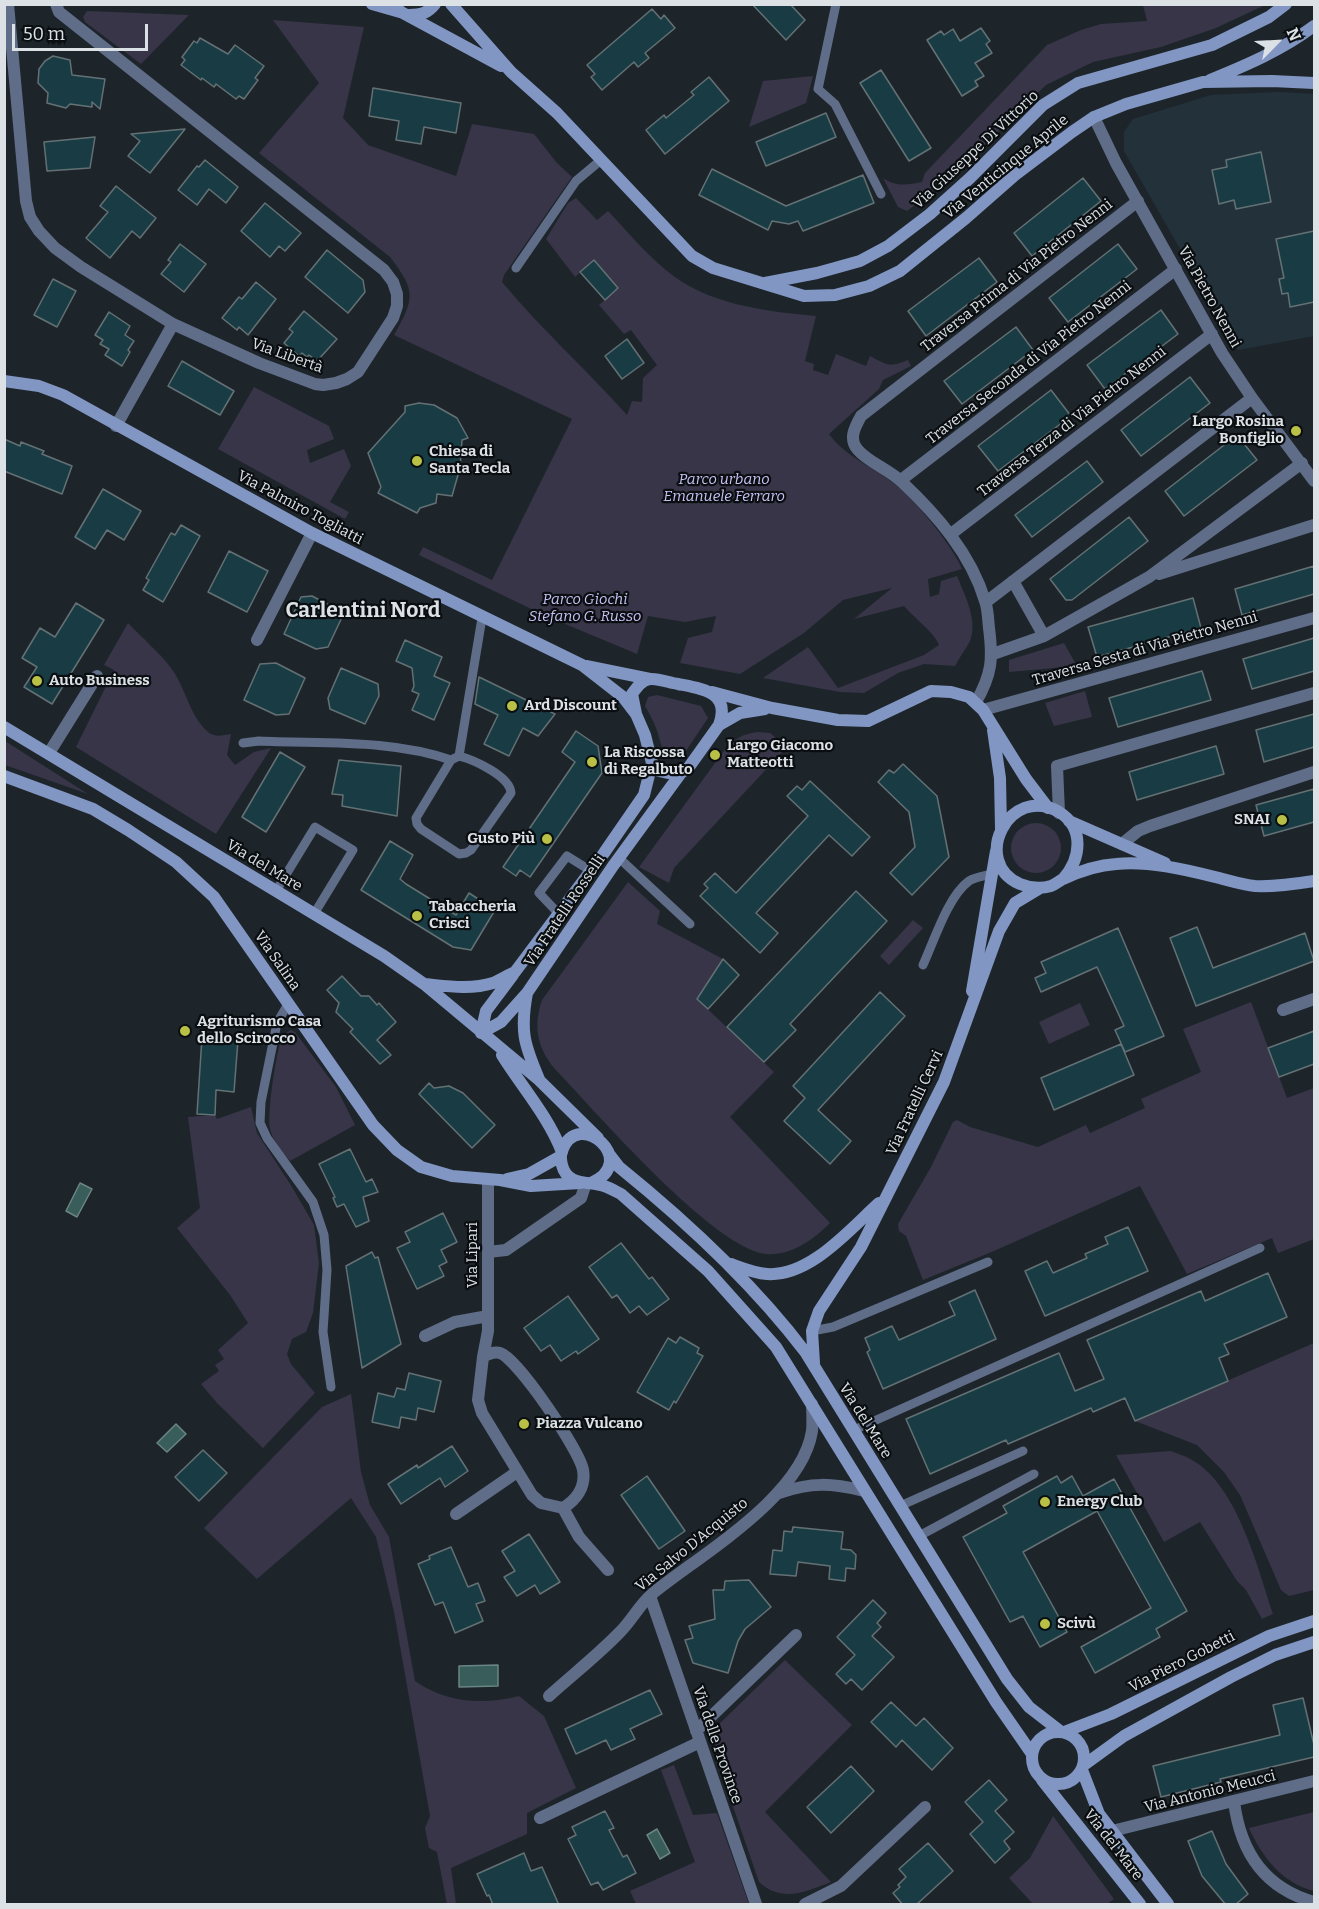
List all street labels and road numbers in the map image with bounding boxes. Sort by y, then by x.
street label: Via Giuseppe Di Vittorio [909,87,1043,213]
street label: Via Venticinque Aprile [940,111,1072,223]
street label: Traversa Prima di Via Pietro Nenni [918,196,1116,356]
street label: Via Pietro Nenni [1174,243,1244,351]
street label: Traversa Seconda di Via Pietro Nenni [923,277,1135,449]
street label: Via Libertà [249,335,325,377]
street label: Traversa Terza di Via Pietro Nenni [974,343,1170,501]
street label: Via Palmiro Togliatti [234,467,366,549]
street label: Traversa Sesta di Via Pietro Nenni [1030,608,1260,690]
street label: Via del Mare [223,836,305,896]
street label: Via Fratelli Rosselli [521,852,609,970]
street label: Via Salina [250,928,304,994]
street label: Via Fratelli Cervi [883,1048,947,1158]
street label: Via Lipari [464,1222,482,1288]
street label: Via del Mare [835,1380,895,1462]
street label: Via Salvo D'Acquisto [632,1494,752,1596]
street label: Via Piero Gobetti [1126,1628,1238,1696]
street label: Via delle Province [688,1684,746,1806]
street label: Via Antonio Meucci [1143,1767,1277,1817]
street label: Via del Mare [1080,1806,1146,1884]

